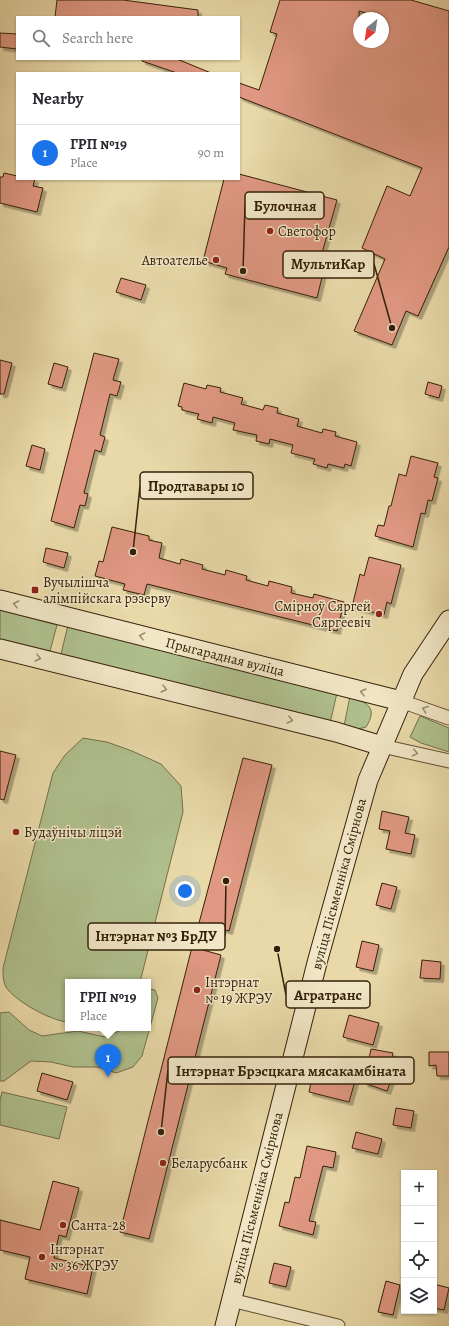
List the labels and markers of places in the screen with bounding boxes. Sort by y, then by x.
callout: Булочная [245,192,324,219]
place label: Светофор [278,222,336,241]
marker: Светофор [265,226,275,236]
place label: Автоателье [141,251,208,270]
callout: МультиКар [283,251,374,278]
marker: Автоателье [211,255,221,265]
callout: Продтавары 10 [140,472,253,499]
place label: Вучылішча алімпійскага рэзерву [43,573,172,608]
marker: Вучылішча алімпійскага рэзерву [30,585,40,595]
place label: Смірноў Сяргей Сяргеевіч [274,597,371,632]
marker: Смірноў Сяргей Сяргеевіч [374,609,384,619]
place label: Будаўнічы ліцэй [24,823,122,842]
marker: Будаўнічы ліцэй [11,827,21,837]
callout: Інтэрнат №3 БрДУ [88,923,225,950]
place label: Інтэрнат № 19 ЖРЭУ [205,973,272,1008]
callout: Агратранс [286,981,370,1008]
marker: Інтэрнат № 19 ЖРЭУ [192,985,202,995]
pin: 1 [95,1044,121,1077]
callout: Інтэрнат Брэсцкага мясакамбіната [168,1057,414,1084]
place label: Беларусбанк [171,1154,248,1173]
marker: Беларусбанк [158,1158,168,1168]
place label: Санта-28 [71,1216,126,1235]
marker: Санта-28 [58,1220,68,1230]
place label: Інтэрнат № 36 ЖРЭУ [50,1240,118,1275]
marker: Інтэрнат № 36 ЖРЭУ [37,1252,47,1262]

